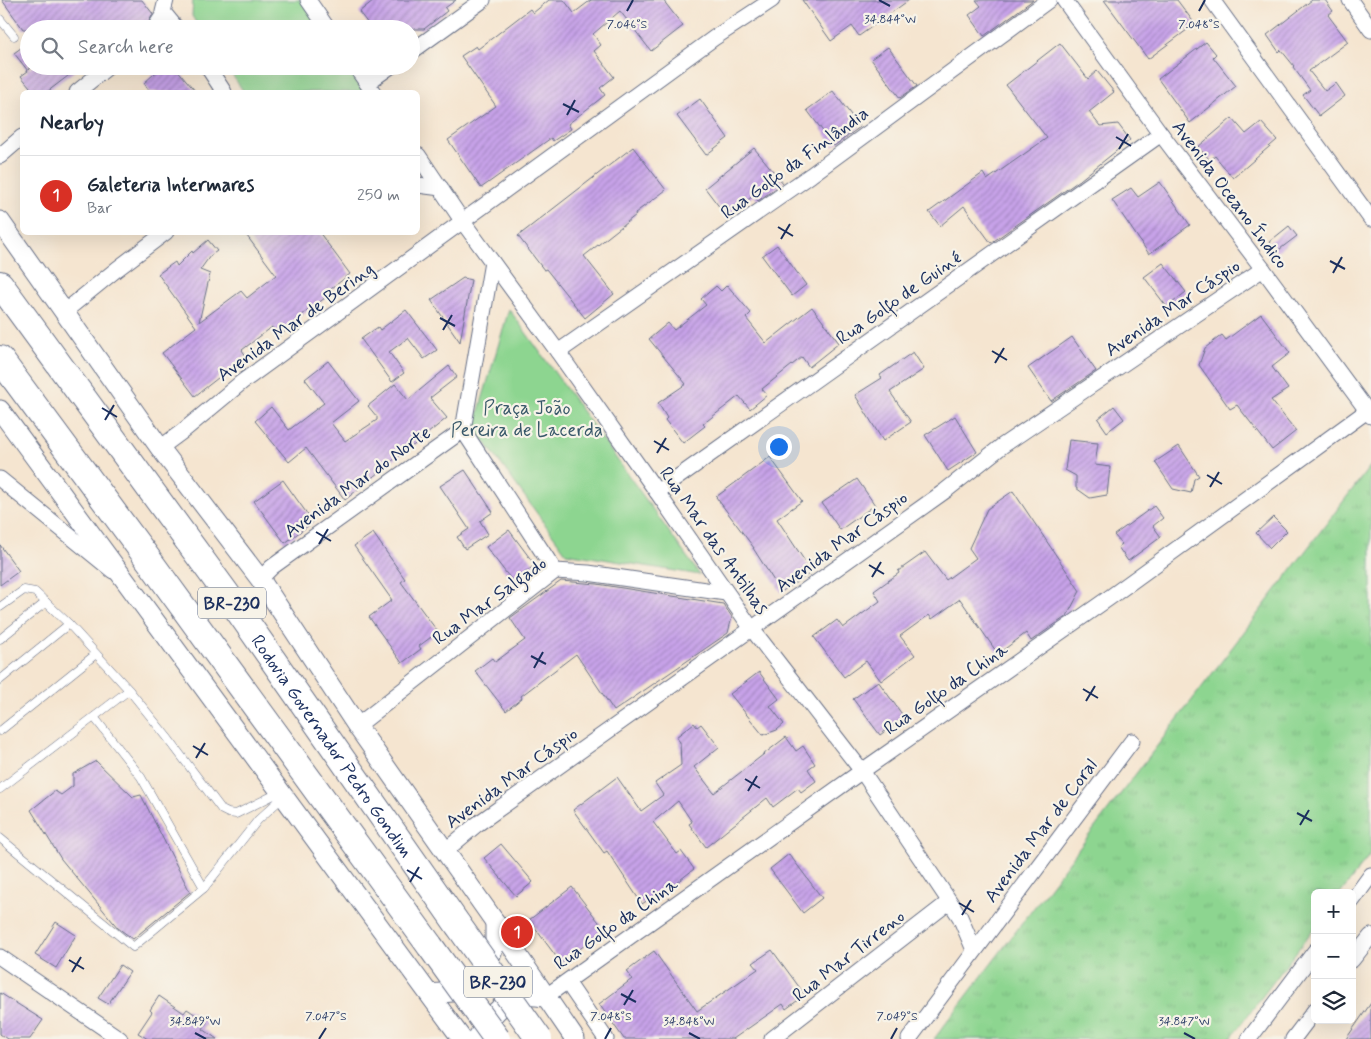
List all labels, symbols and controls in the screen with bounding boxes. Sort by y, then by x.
text: 34.844°W [864,12,916,28]
text: 7.046°S [607,17,648,33]
text: 7.048°S [1178,17,1220,33]
search box [20,20,420,75]
icon: search [38,34,66,62]
text: Search here [78,35,174,60]
street label: Rua Golfo da Finlândia [716,101,876,228]
text: Nearby [40,109,104,137]
street label: Avenida Oceano Índico [1166,115,1295,274]
text: Galeteria Intermares [87,173,254,198]
text: 1 [52,185,60,206]
text: 250 m [357,185,400,206]
text: Bar [87,198,112,219]
street label: Rua Golfo de Guiné [831,246,968,353]
street label: Avenida Mar Cáspio [1100,254,1245,363]
street label: Avenida Mar de Bering [212,257,380,389]
park label: Praça João Pereira de Lacerda [451,396,603,443]
street label: Avenida Mar do Norte [279,420,436,544]
your location [766,434,792,460]
street label: Rua Mar das Antilhas [653,462,774,620]
street label: Avenida Mar Cáspio [771,486,913,599]
street label: Rua Mar Salgado [428,551,554,654]
road number: BR-230 [198,588,266,618]
street label: Rodovia Governador Pedro Gondim [245,630,418,863]
street label: Rua Golfo da China [879,637,1015,744]
street label: Avenida Mar Cáspio [441,722,583,835]
street label: Avenida Mar de Coral [979,754,1104,908]
street label: Rua Golfo da China [549,872,685,979]
map controls [1311,889,1356,1024]
button: + [1311,889,1356,934]
street label: Rua Mar Tirreno [788,904,910,1008]
pin: 1 [501,913,533,951]
button: − [1311,934,1356,979]
road number: BR-230 [464,966,532,998]
button: layers [1311,979,1356,1024]
text: 7.047°S [305,1009,347,1025]
text: 7.048°S [590,1009,632,1025]
text: 7.049°S [876,1009,918,1025]
text: 34.849°W [170,1014,221,1030]
text: 34.848°W [663,1014,715,1030]
text: 34.847°W [1158,1014,1210,1030]

